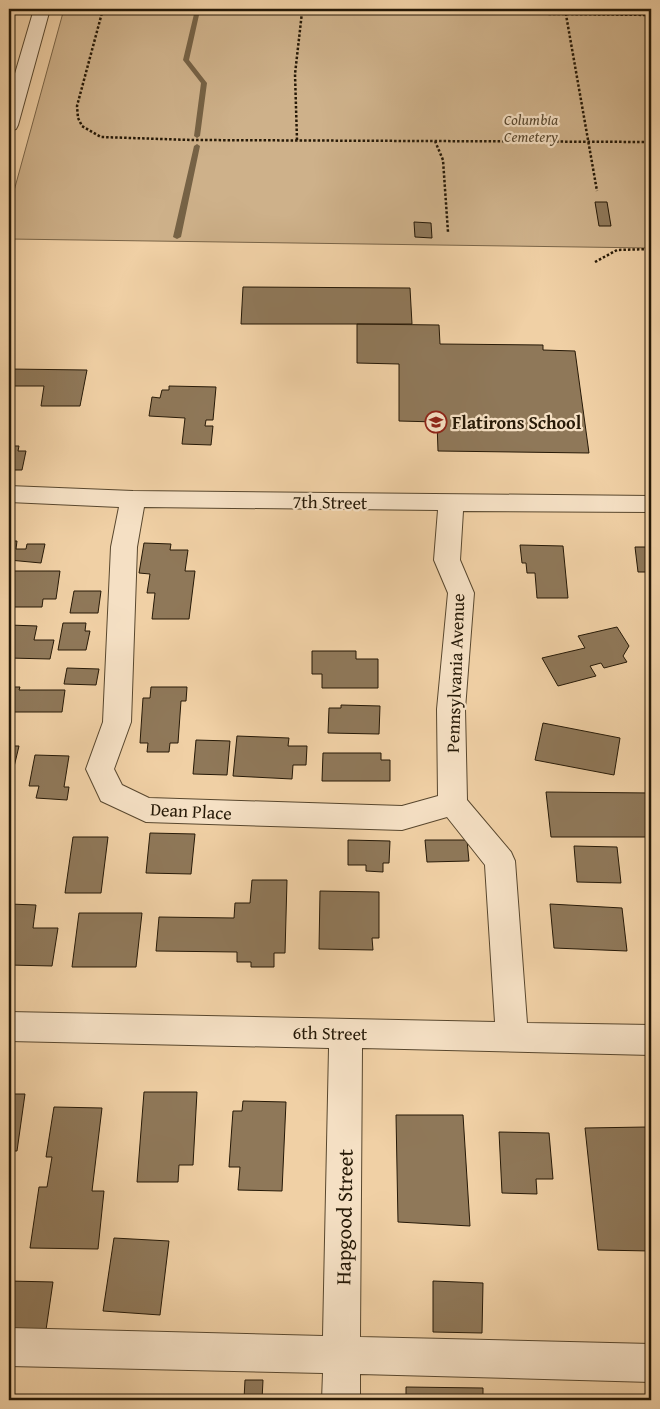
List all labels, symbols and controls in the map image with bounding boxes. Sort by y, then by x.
park label: Columbia Cemetery [504,109,558,147]
place label: Flatirons School [452,409,582,436]
school or university icon: Flatirons School [424,410,448,434]
street label: 7th Street [292,488,368,516]
street label: Pennsylvania Avenue [439,593,471,753]
street label: Dean Place [150,795,232,827]
street label: 6th Street [292,1019,368,1047]
street label: Hapgood Street [327,1148,361,1285]

